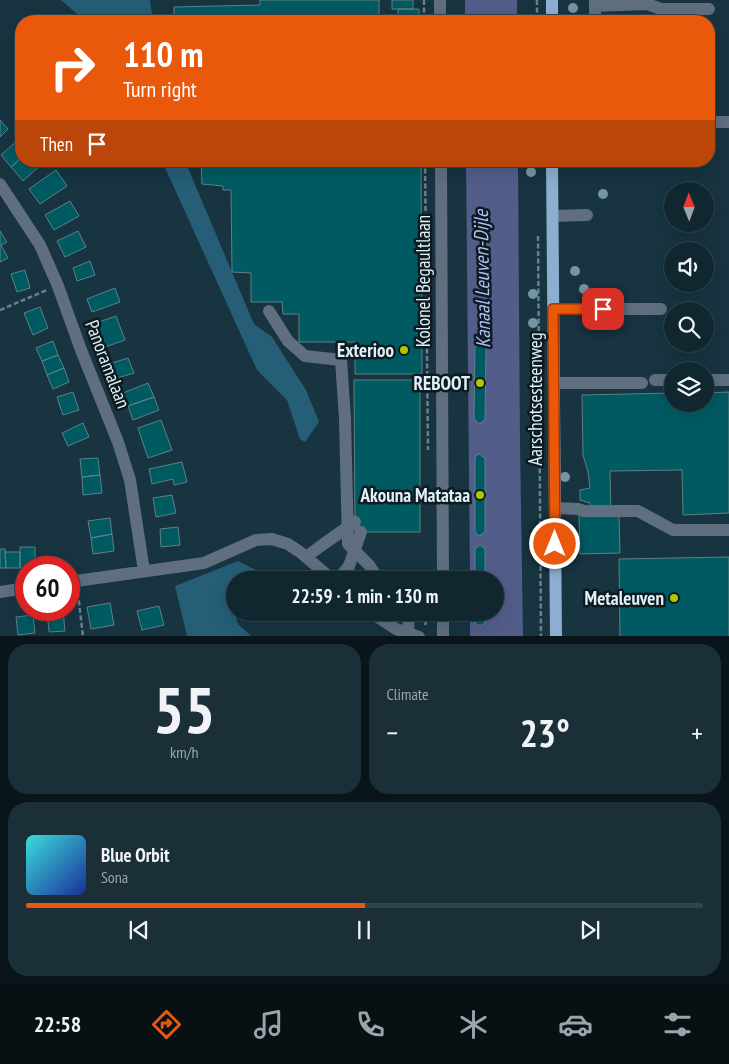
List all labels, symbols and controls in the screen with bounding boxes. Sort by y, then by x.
text: 110 m [123,31,204,77]
icon: right [40,35,105,100]
text: Turn right [123,75,197,103]
icon: arrive [83,130,111,158]
text: Then [40,132,73,156]
north arrow [664,182,714,232]
map controls [664,182,714,412]
water label: Kanaal Leuven-Dijle [468,208,496,348]
street label: Kolonel Begaultlaan [411,215,435,347]
button: sound [664,242,714,292]
pin [582,288,624,330]
icon: arrive [589,295,617,323]
button: search [664,302,714,352]
street label: Panoramalaan [80,316,136,412]
street label: Aarschotsesteenweg [523,332,547,466]
place label: Exterioo [337,338,394,362]
marker: Exterioo [398,344,410,356]
button: layers [664,362,714,412]
place label: REBOOT [414,371,470,395]
marker: REBOOT [474,377,486,389]
place label: Akouna Matataa [360,483,470,507]
marker: Akouna Matataa [474,489,486,501]
position arrow [528,517,580,569]
speed limit sign: 60 [15,556,80,621]
text: 22:59 · 1 min · 130 m [292,584,438,608]
place label: Metaleuven [585,586,664,610]
marker: Metaleuven [668,592,680,604]
text: 55 [153,667,215,751]
text: Climate [387,684,429,704]
text: 23° [520,708,570,757]
text: − [387,714,398,751]
text: + [691,714,703,751]
text: km/h [170,742,198,762]
text: Blue Orbit [101,843,170,867]
text: Sona [101,867,128,887]
icon: previous [125,916,153,944]
icon: pause [350,916,378,944]
icon: next [576,916,604,944]
icon: directions [149,1007,184,1042]
icon: music [251,1007,286,1042]
icon: phone [353,1007,388,1042]
icon: climate [456,1007,491,1042]
icon: car [558,1007,593,1042]
icon: filters [660,1007,695,1042]
text: 22:58 [34,1010,81,1038]

